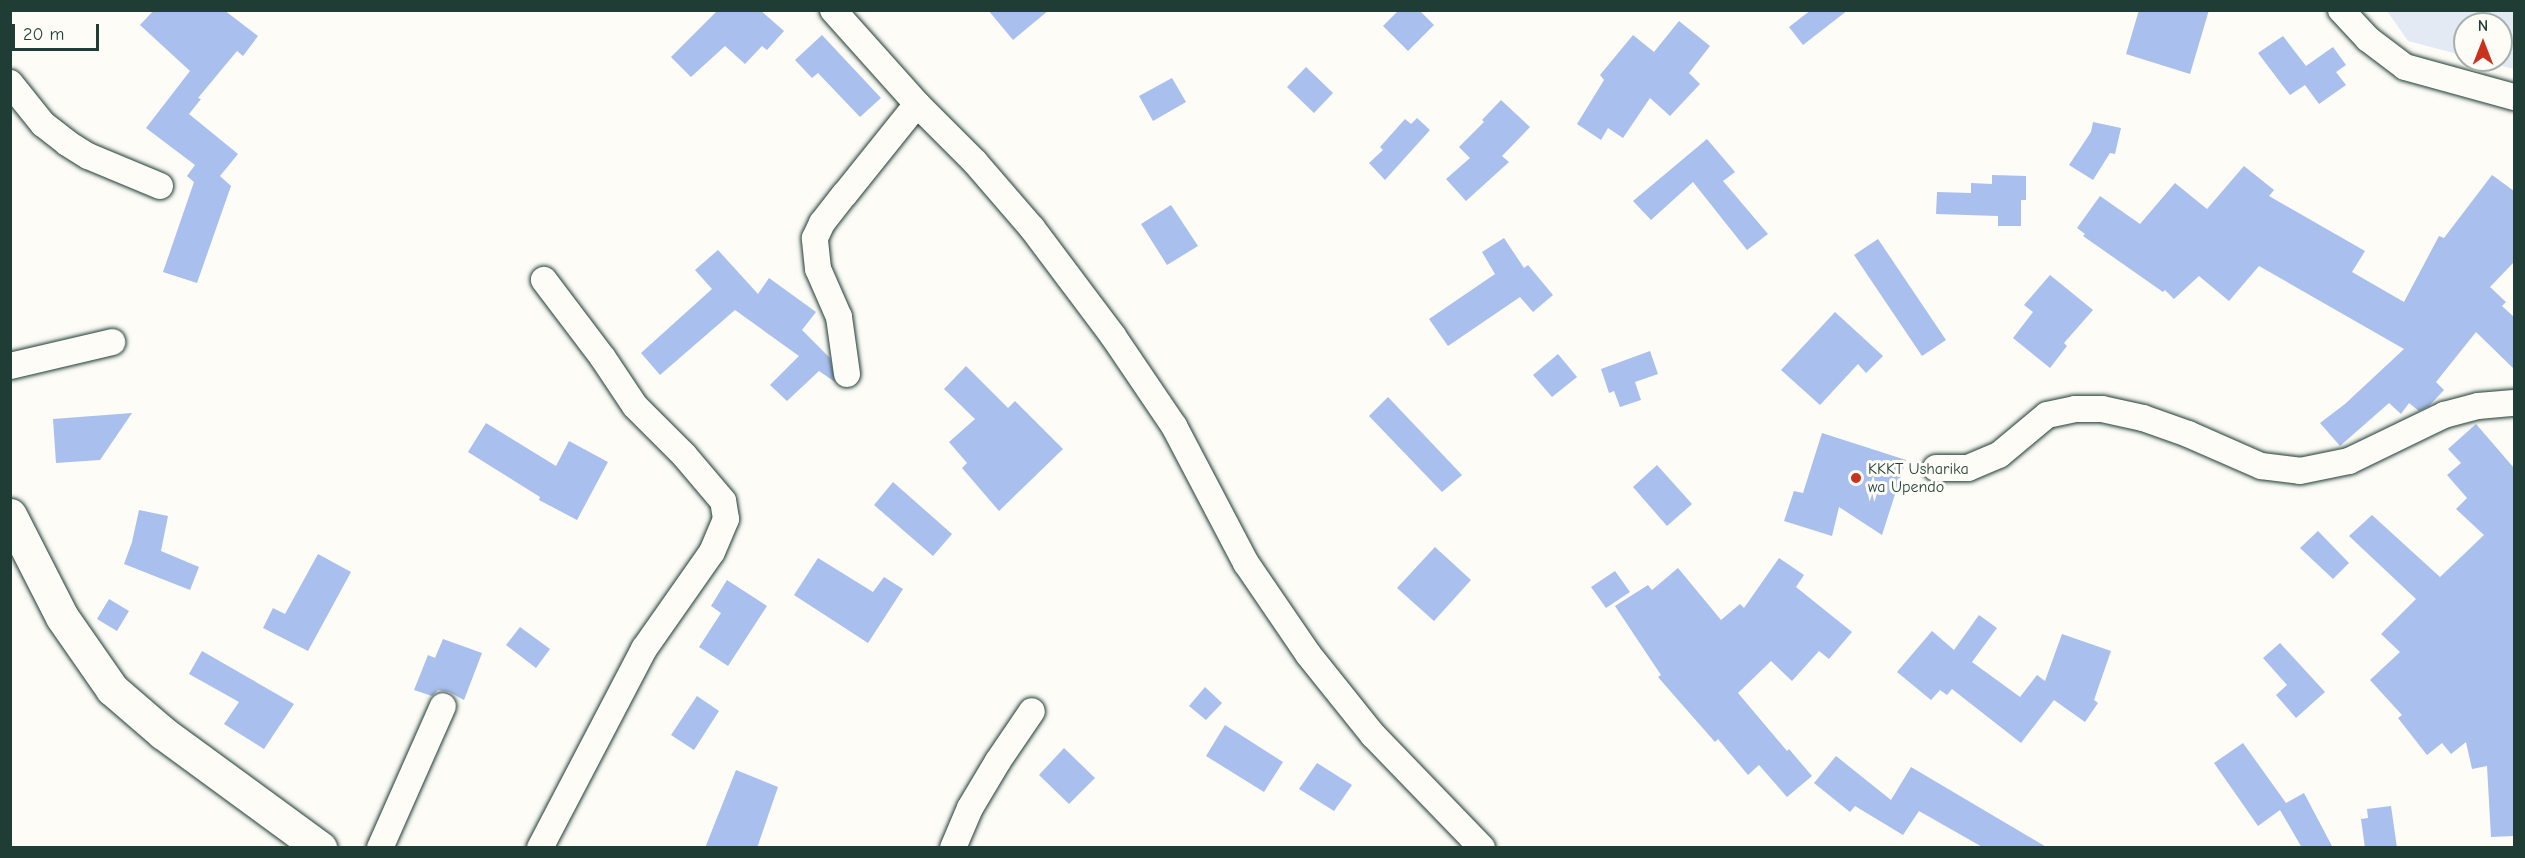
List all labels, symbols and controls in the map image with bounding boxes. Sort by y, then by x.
scale bar [15,12,102,50]
north arrow [2453,12,2513,72]
text: N [2478,17,2488,35]
text: 20 m [23,24,64,45]
place label: KKKT Usharika wa Upendo [1868,459,1969,497]
marker: KKKT Usharika wa Upendo [1849,471,1863,485]

